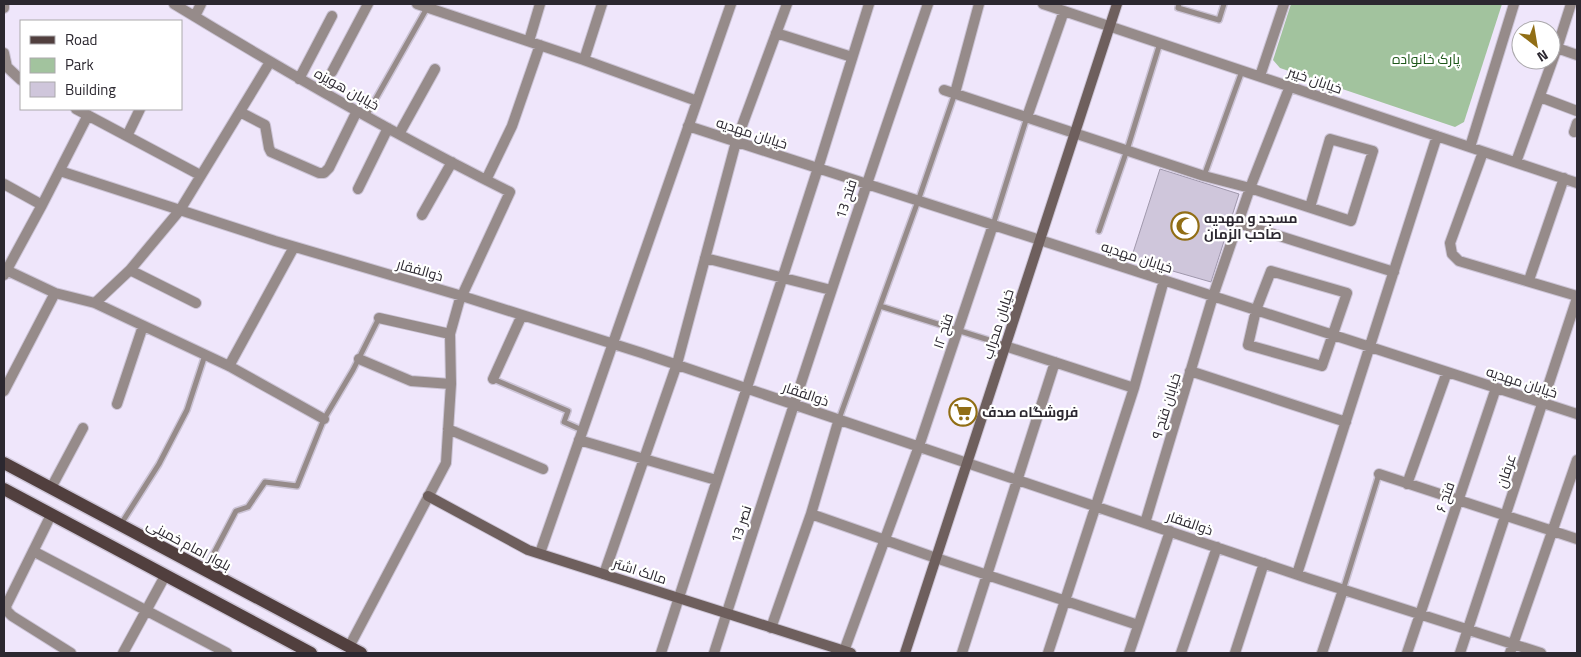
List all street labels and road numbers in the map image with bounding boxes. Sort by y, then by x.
street label: خیابان خیبر [1284,60,1345,99]
street label: خیابان هویزه [311,62,384,115]
street label: خیابان مهدیه [714,111,791,154]
street label: فتح 13 [829,176,862,221]
street label: خیابان مهدیه [1099,235,1176,278]
street label: ذوالفقار [393,253,446,286]
street label: خیابان محراب [976,286,1019,362]
street label: فتح ۱۲ [927,310,958,351]
street label: خیابان مهدیه [1484,360,1561,403]
street label: خیابان فتح ۹ [1146,370,1186,441]
street label: ذوالفقار [779,376,832,411]
street label: عرفان [1490,451,1521,490]
street label: فتح ۶ [1430,479,1460,515]
street label: نصر 13 [725,502,756,545]
street label: ذوالفقار [1163,505,1216,540]
street label: بلوار امام خمینی [143,513,235,576]
street label: مالک اشتر [610,552,670,589]

